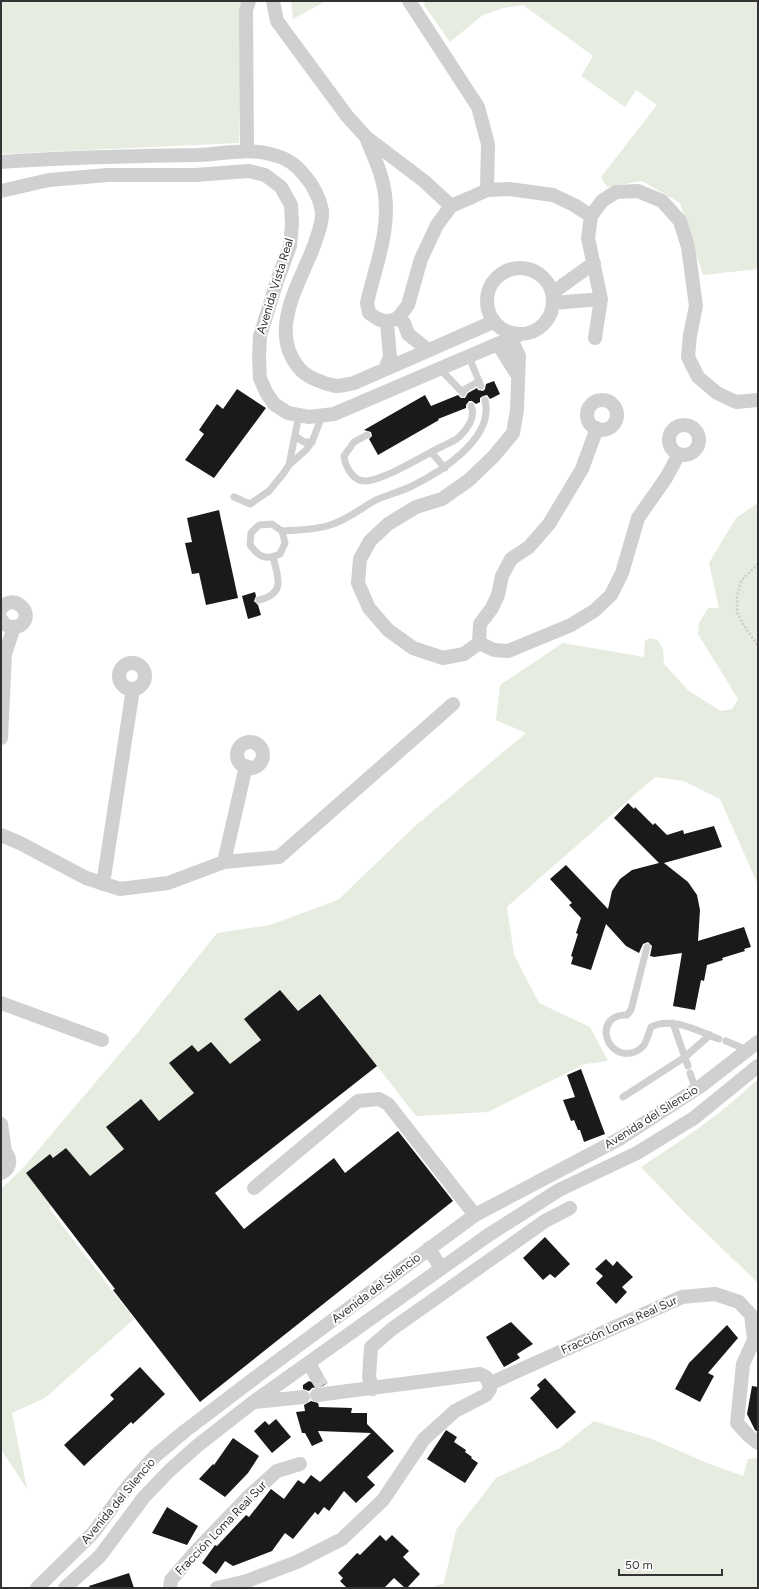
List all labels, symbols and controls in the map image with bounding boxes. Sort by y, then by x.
street label: Avenida Vista Real [254,236,296,336]
street label: Avenida del Silencio [602,1083,700,1151]
street label: Avenida del Silencio [329,1250,423,1326]
street label: Fracción Loma Real Sur [559,1293,679,1357]
street label: Avenida del Silencio [78,1455,158,1547]
street label: Fracción Loma Real Sur [172,1478,270,1578]
scale bar [619,1551,722,1577]
text: 50 m [625,1558,653,1572]

